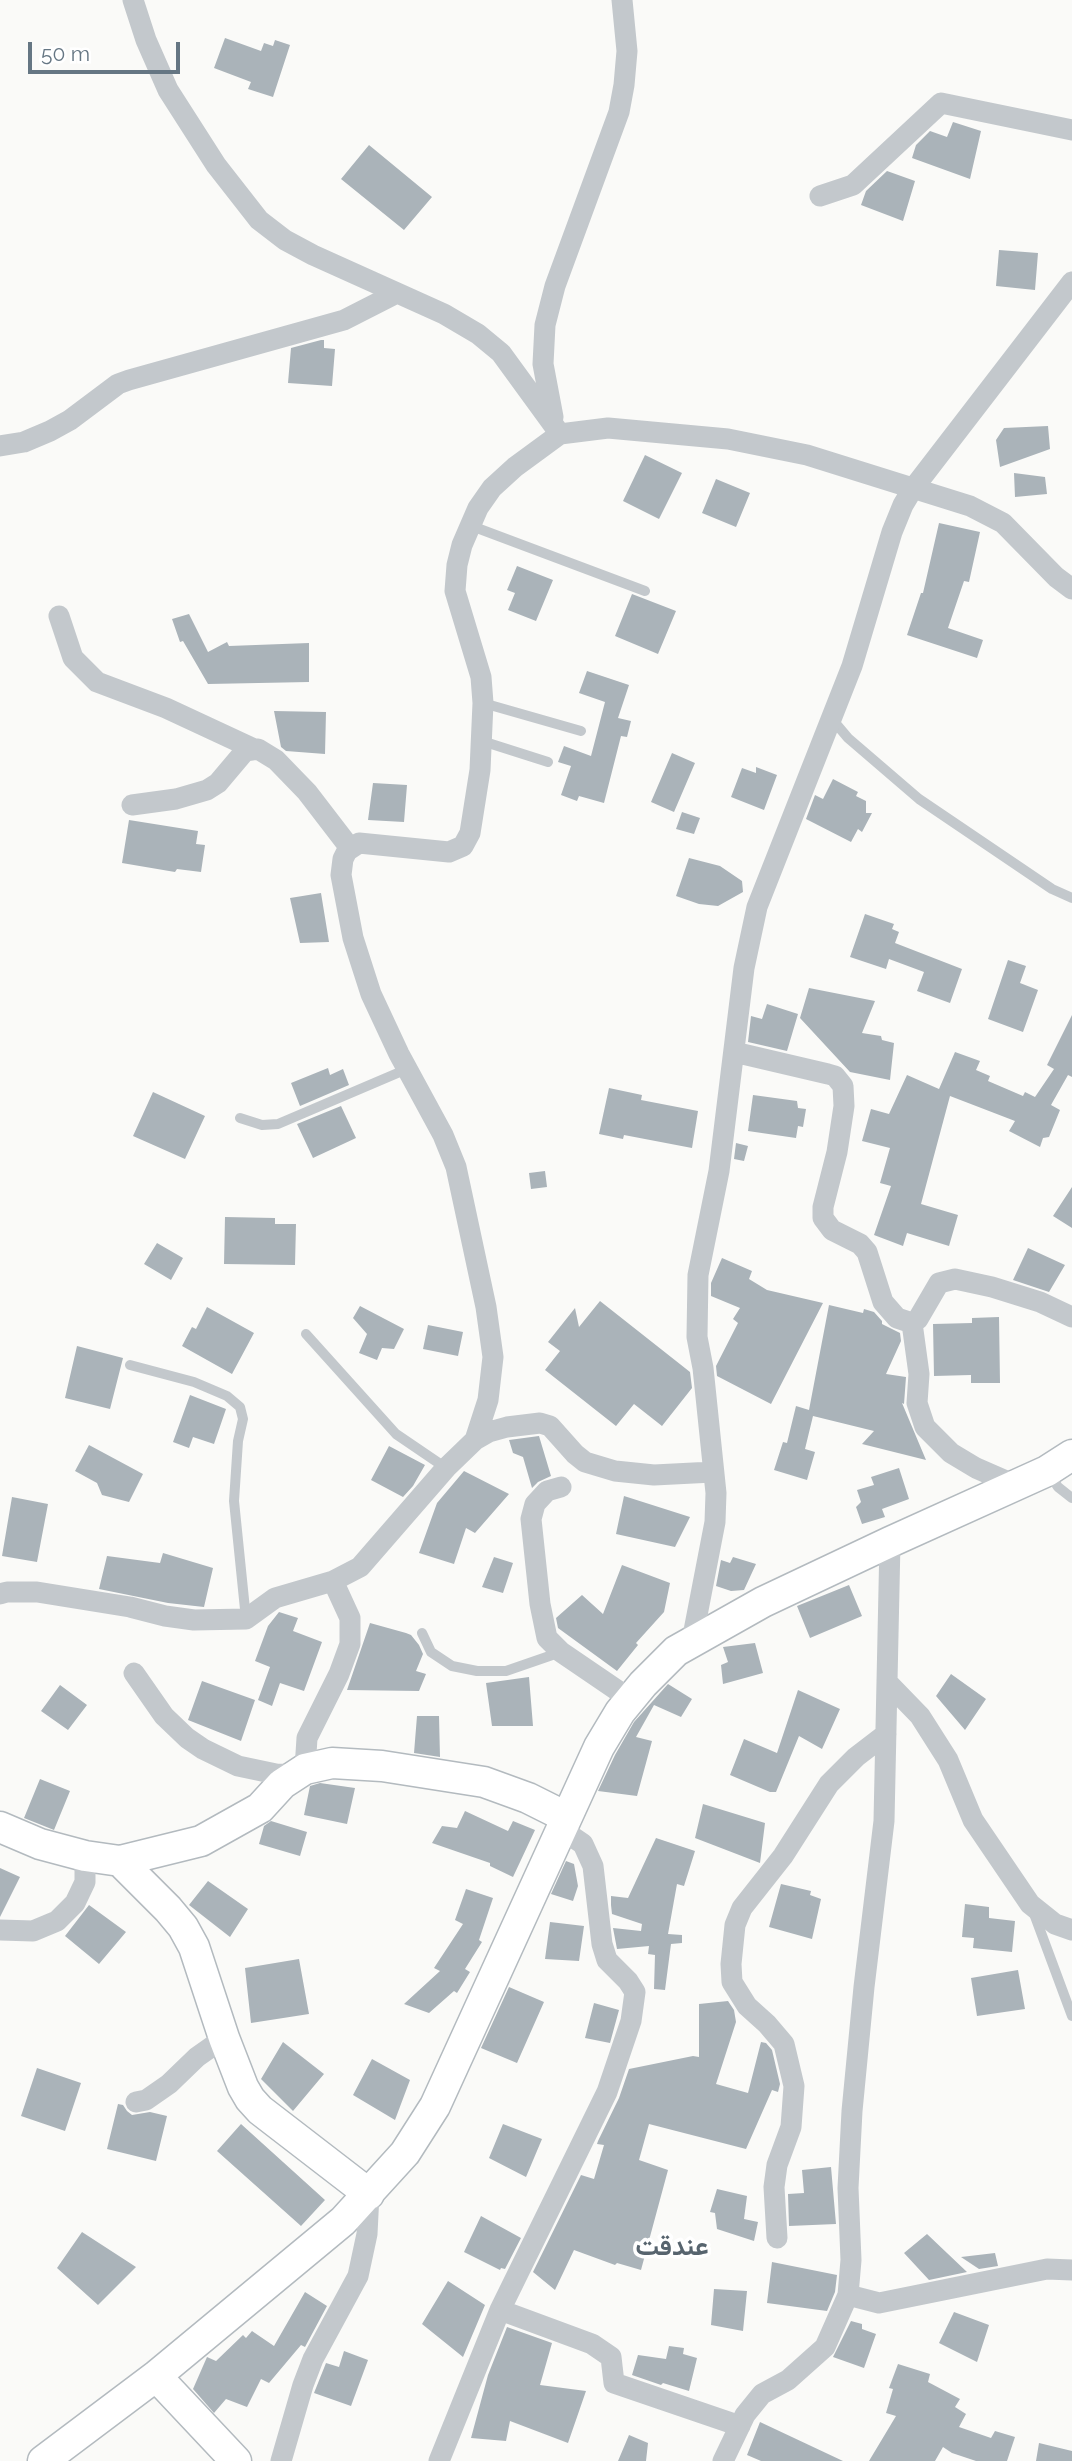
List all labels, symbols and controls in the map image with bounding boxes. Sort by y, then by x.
scale bar [32,28,184,72]
text: 50 m [41,41,90,66]
district label: عندقت [635,2231,709,2263]

